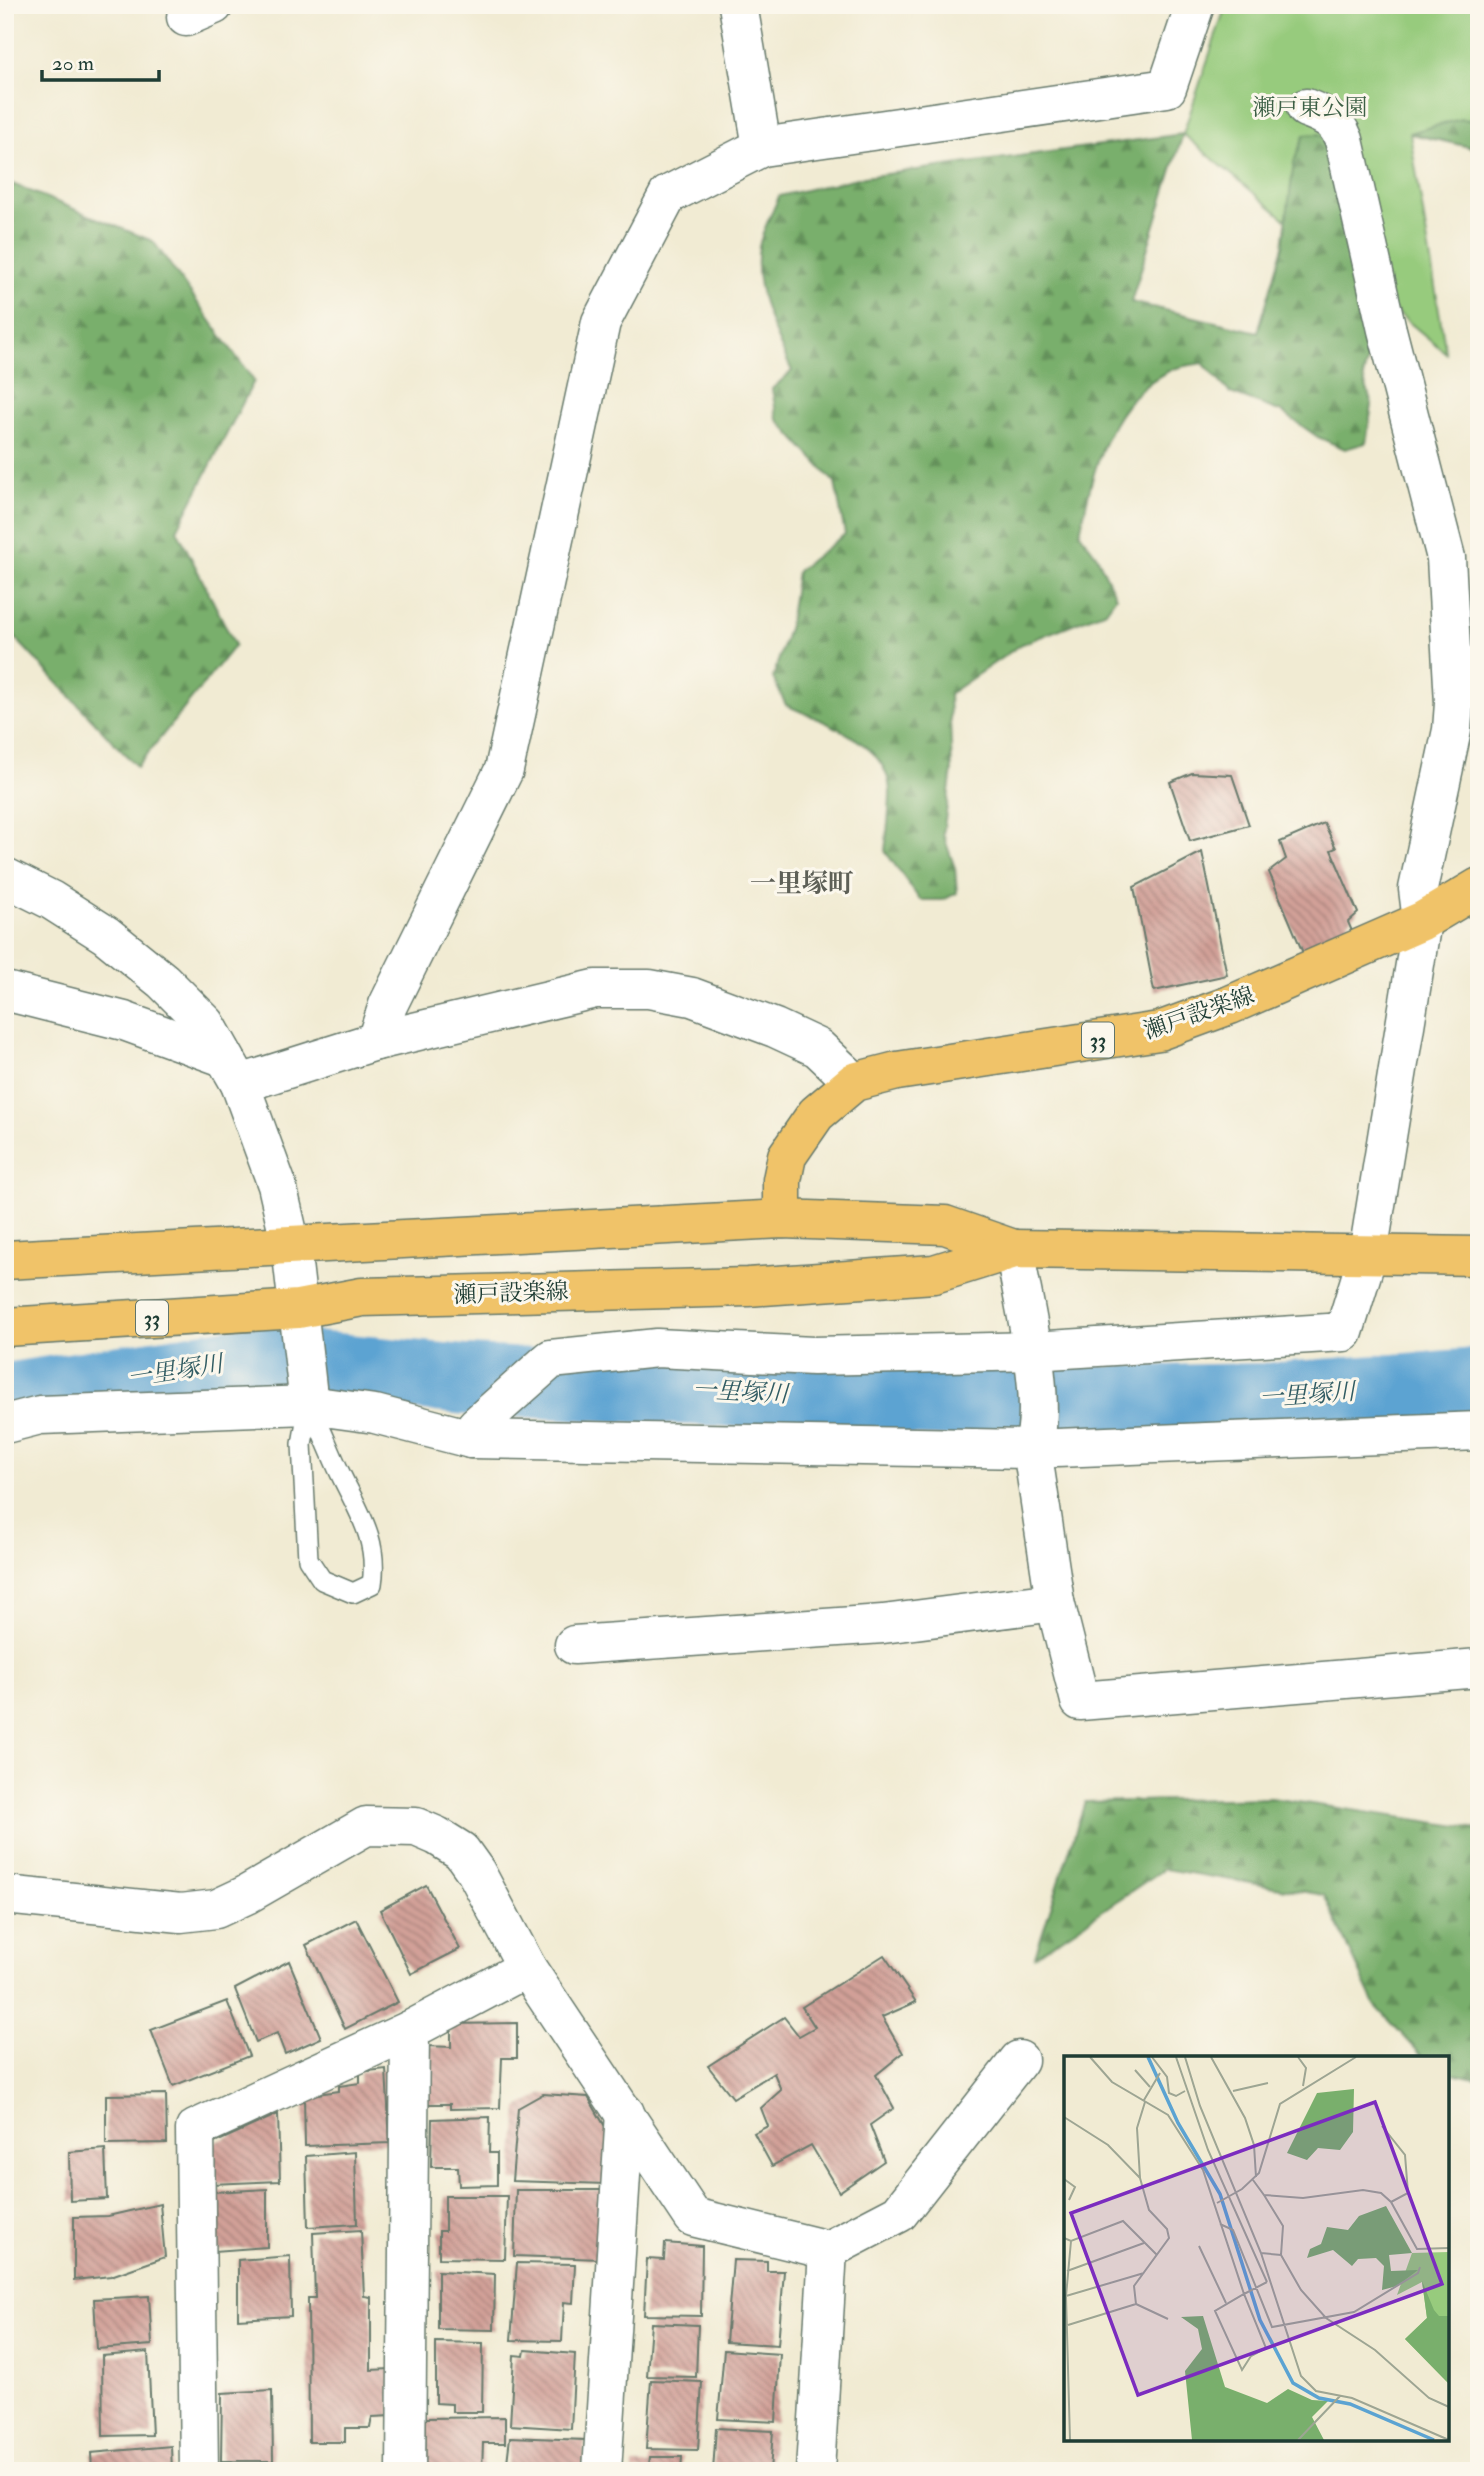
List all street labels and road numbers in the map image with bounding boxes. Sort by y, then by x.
street label: 瀬戸設楽線 [1140,981,1258,1045]
road number: 33 [1082,1023,1114,1058]
street label: 瀬戸設楽線 [453,1277,569,1309]
road number: 33 [136,1300,168,1336]

